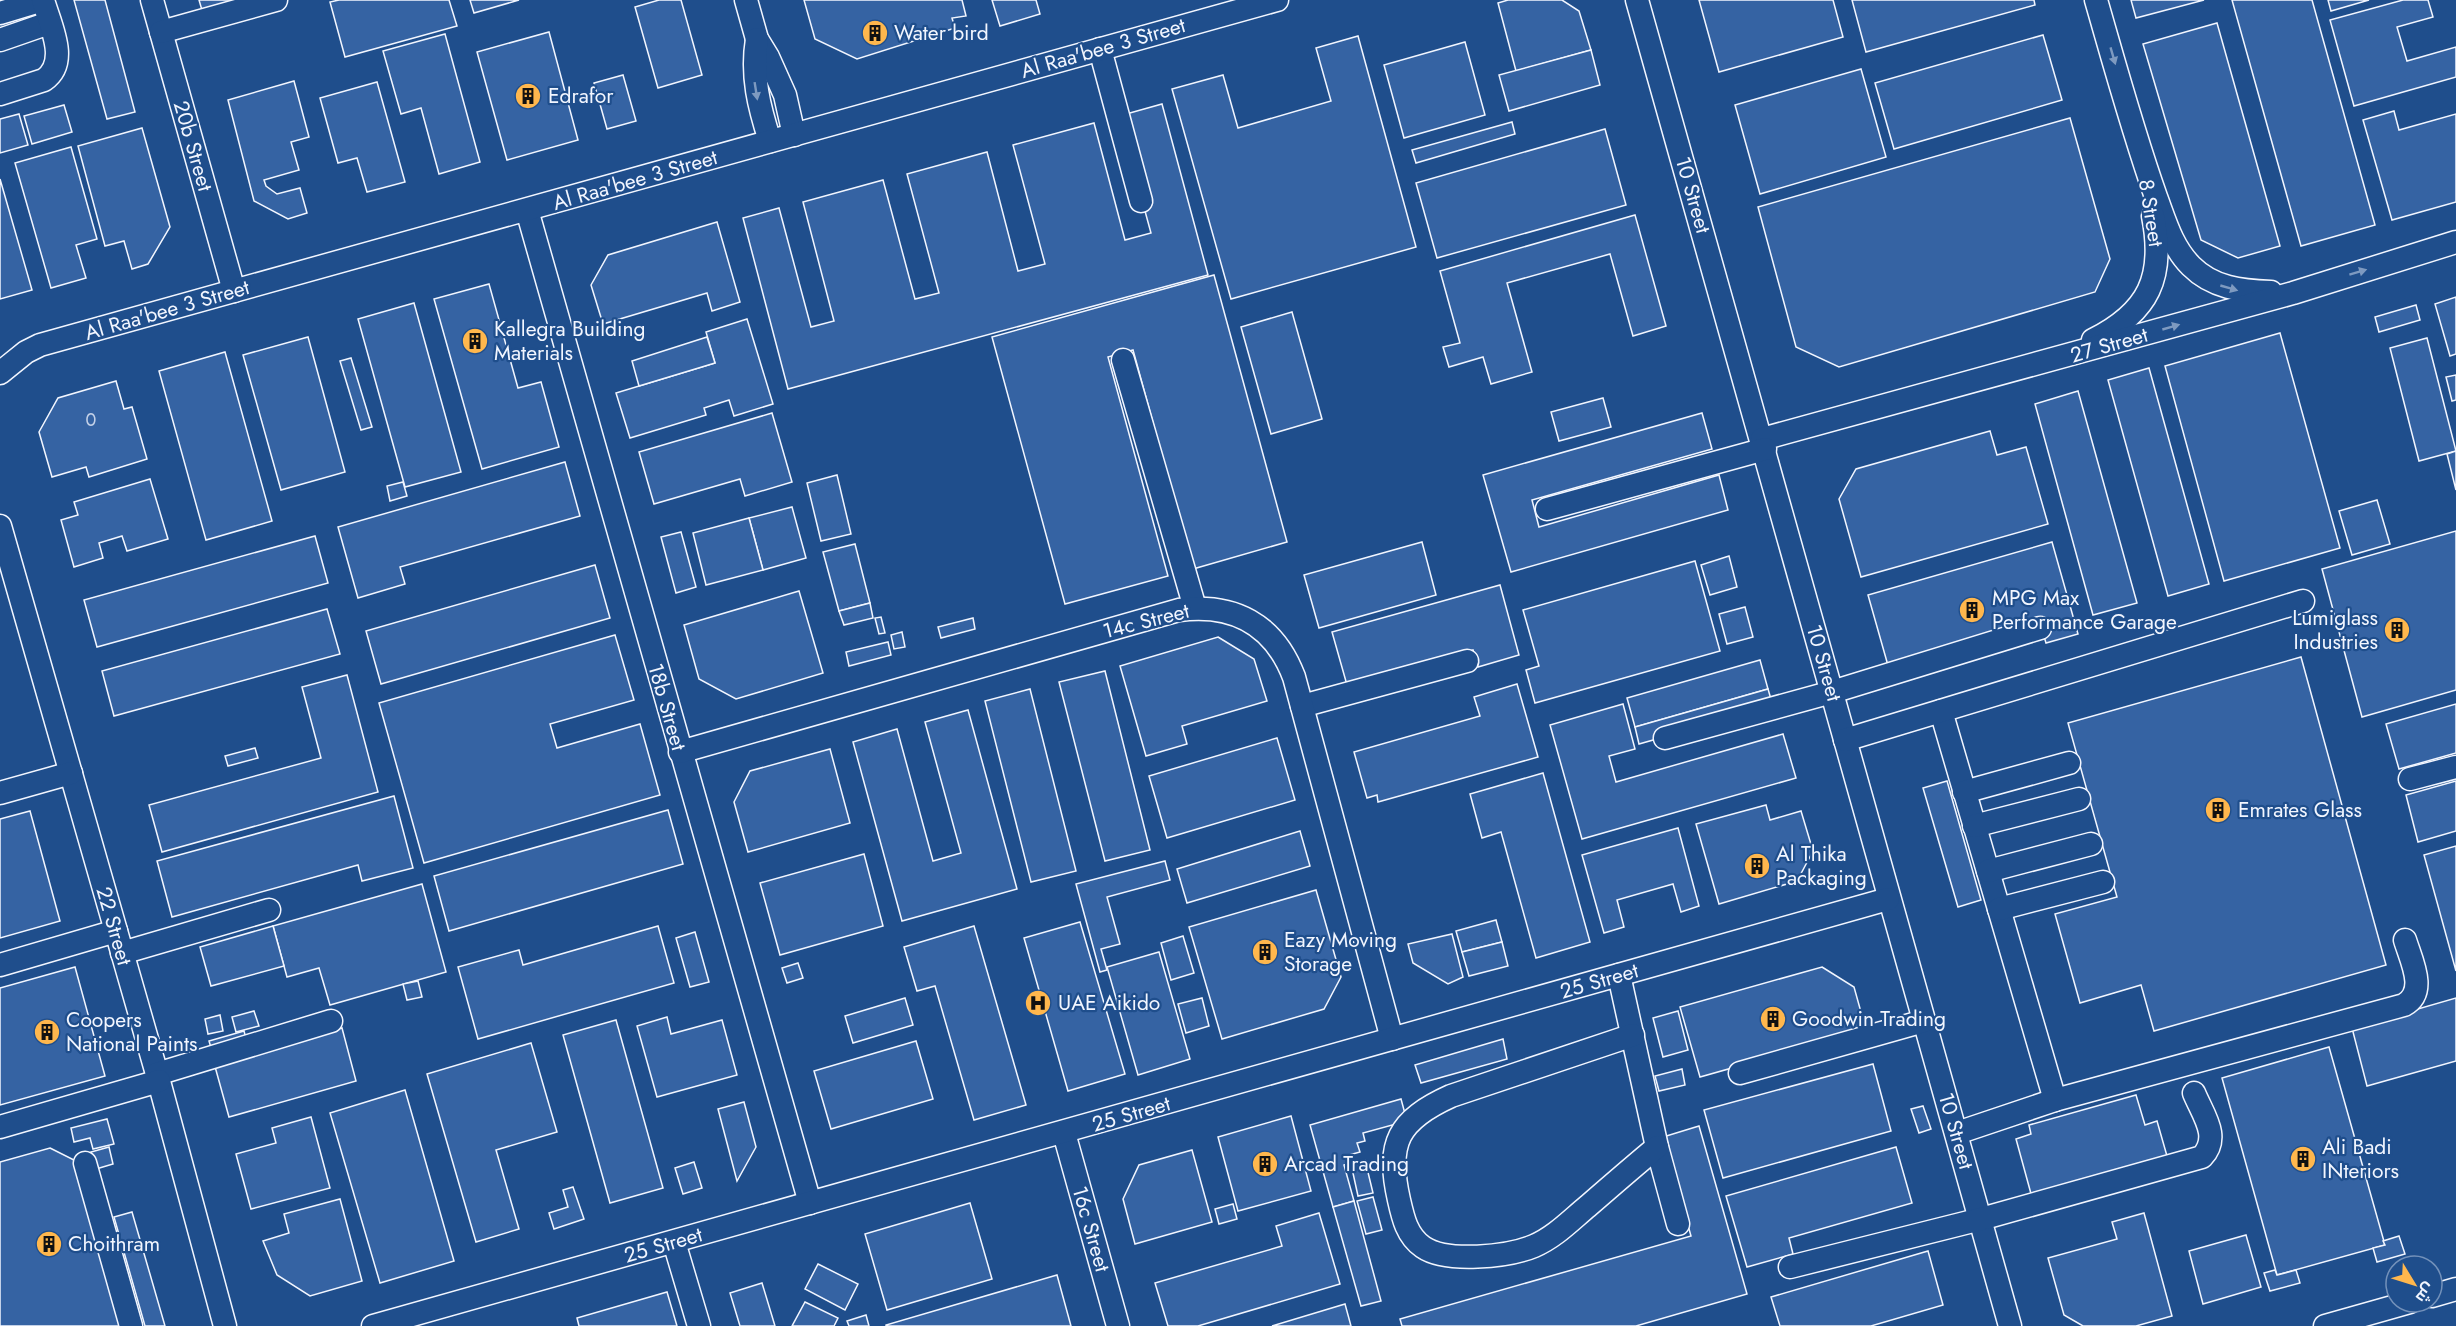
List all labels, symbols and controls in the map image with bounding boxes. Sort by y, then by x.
street label: Al Raa'bee 3 Street [1017,10,1189,86]
building icon: Water bird [860,18,890,48]
place label: Water bird [894,18,989,48]
one-way arrow [2109,47,2118,65]
building icon: Edrafor [513,81,543,111]
place label: Edrafor [548,81,614,111]
one-way arrow [752,82,761,101]
street label: 20b Street [166,97,220,195]
street label: Al Raa'bee 3 Street [549,142,721,218]
street label: 10 Street [1668,153,1718,237]
street label: 8 Street [2131,177,2171,249]
one-way arrow [2349,267,2367,277]
street label: Al Raa'bee 3 Street [81,272,253,348]
one-way arrow [2220,284,2238,293]
place label: Kallegra Building Materials [494,314,645,368]
street label: 27 Street [2067,320,2151,370]
one-way arrow [2162,322,2180,331]
building icon: Kallegra Building Materials [460,326,490,356]
house number: 0 [86,407,97,433]
place label: MPG Max Performance Garage [1992,583,2177,637]
building icon: MPG Max Performance Garage [1957,595,1987,625]
street label: 14c Street [1100,596,1192,646]
place label: Lumiglass Industries [2292,603,2378,657]
building icon: Lumiglass Industries [2382,615,2412,645]
street label: 10 Street [1799,621,1849,705]
street label: 18b Street [640,660,694,754]
building icon: Emrates Glass [2203,795,2233,825]
place label: Emrates Glass [2238,795,2362,825]
place label: Al Thika Packaging [1776,839,1867,893]
building icon: Al Thika Packaging [1742,851,1772,881]
street label: 22 Street [89,883,139,969]
place label: Eazy Moving Storage [1284,925,1397,979]
building icon: Eazy Moving Storage [1250,937,1280,967]
street label: 25 Street [1556,956,1642,1006]
hospital icon: UAE Aikido [1023,988,1053,1018]
place label: UAE Aikido [1058,988,1160,1018]
building icon: Goodwin Trading [1758,1004,1788,1034]
place label: Goodwin Trading [1792,1004,1946,1034]
place label: Coopers National Paints [66,1005,198,1059]
building icon: Coopers National Paints [32,1017,62,1047]
street label: 25 Street [1088,1089,1174,1139]
street label: 10 Street [1931,1089,1981,1173]
place label: Ali Badi INteriors [2322,1132,2399,1186]
building icon: Ali Badi INteriors [2288,1144,2318,1174]
building icon: Arcad Trading [1250,1149,1280,1179]
place label: Arcad Trading [1284,1149,1409,1179]
street label: 16c Street [1064,1183,1118,1275]
street label: 25 Street [620,1220,706,1270]
building icon: Choithram [34,1229,64,1259]
place label: Choithram [68,1229,160,1259]
north arrow [2384,1254,2444,1314]
text: ش [2410,1278,2441,1308]

